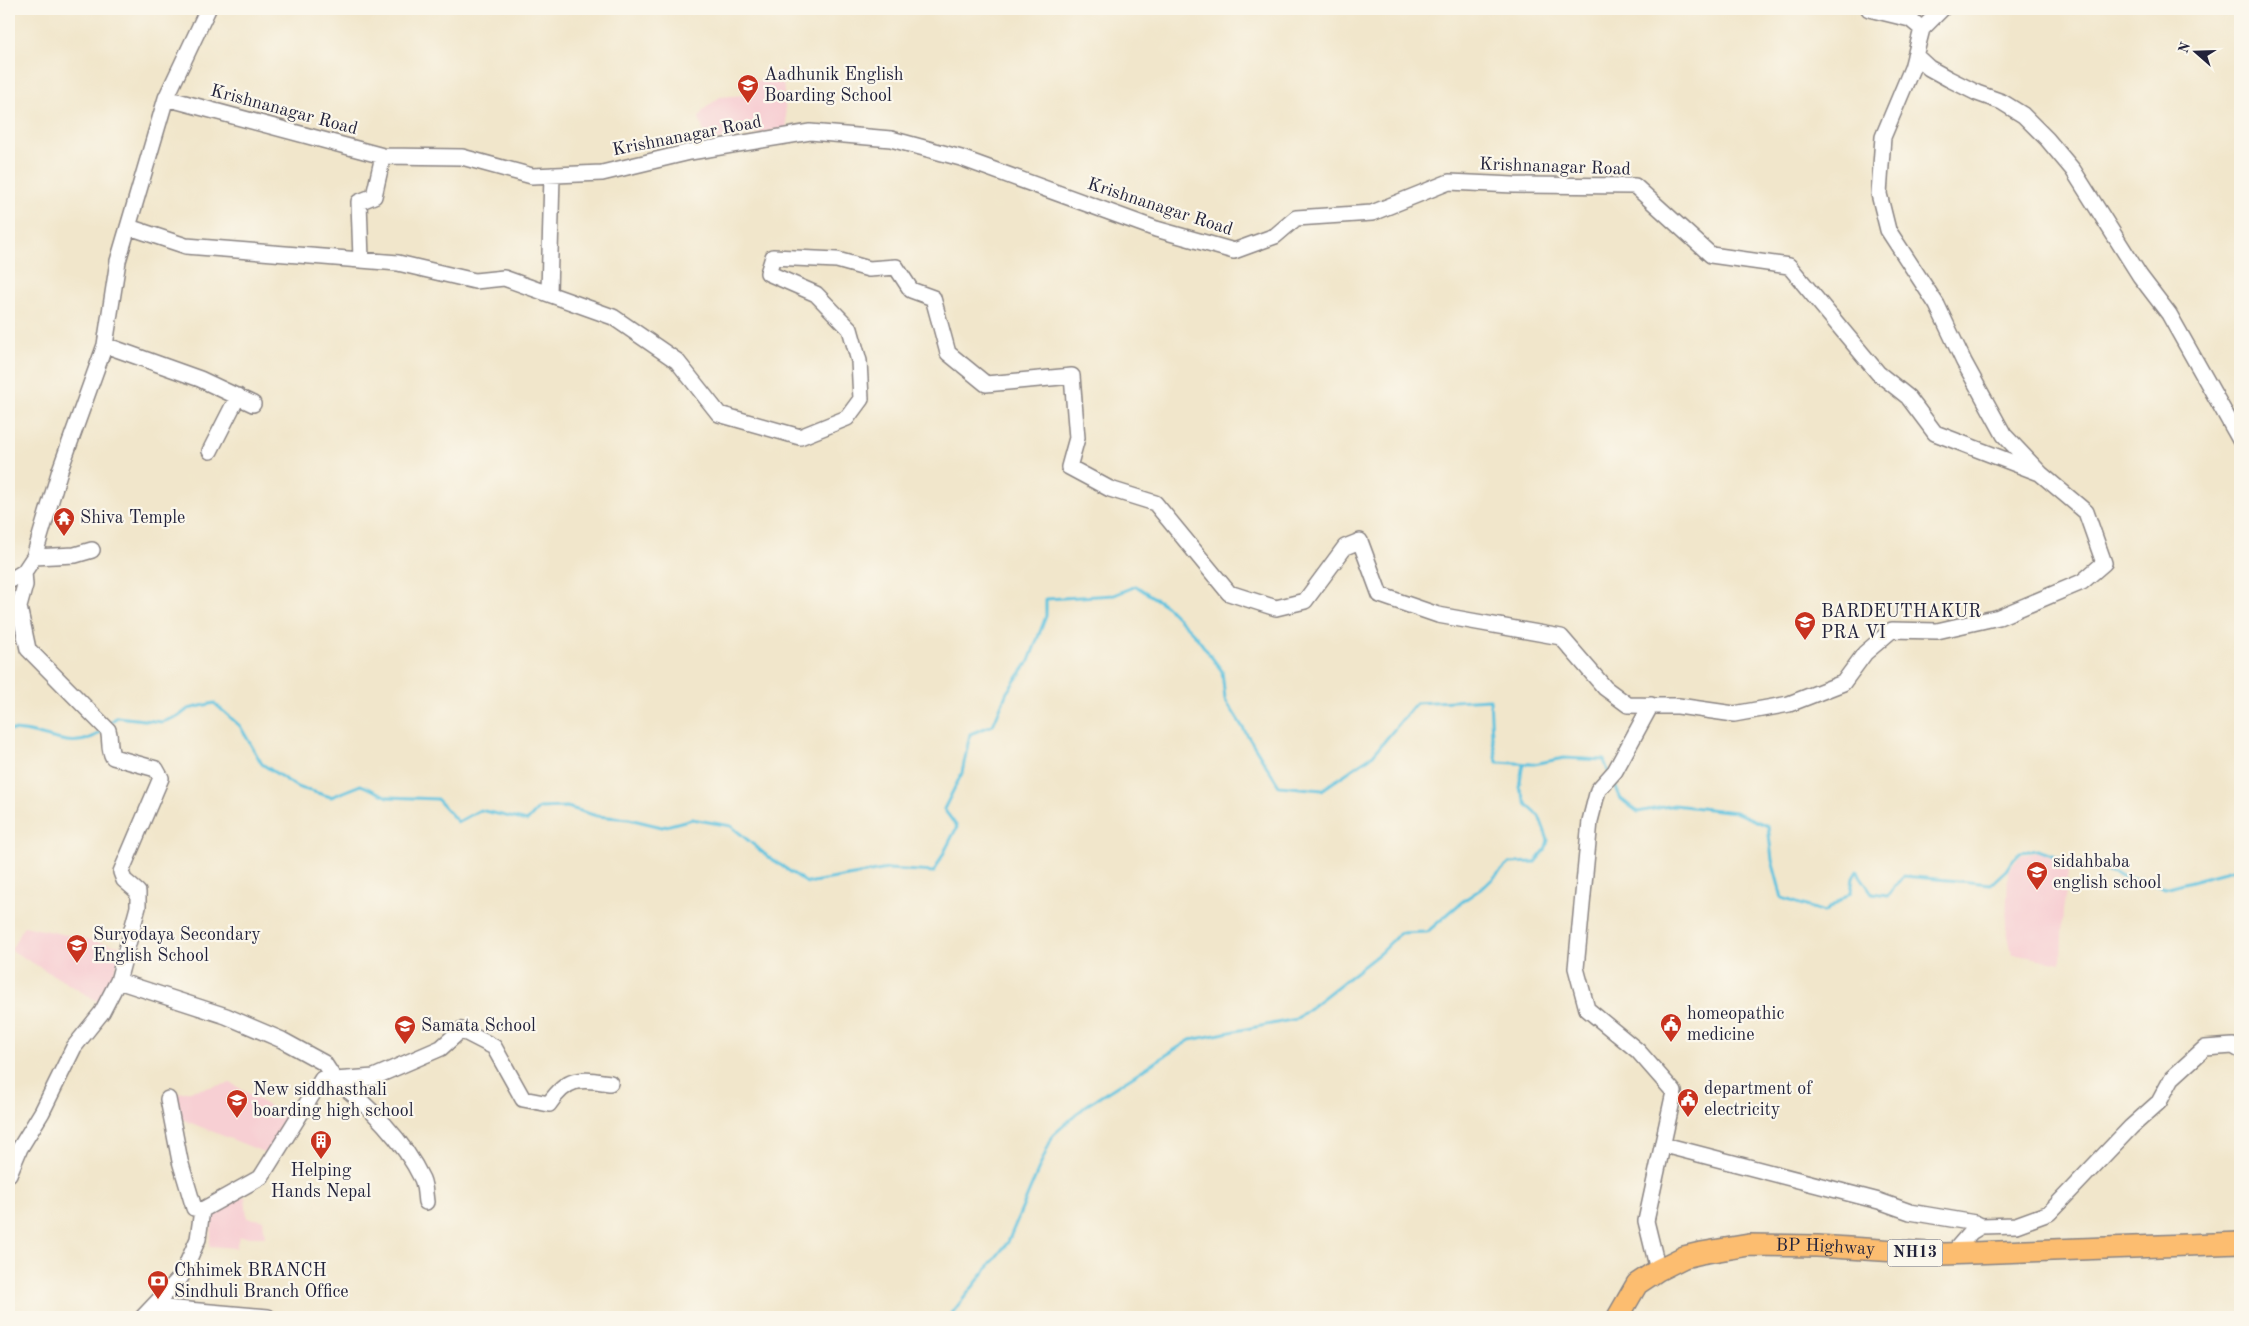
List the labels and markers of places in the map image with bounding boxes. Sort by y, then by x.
place label: Aadhunik English Boarding School [764,66,904,105]
school or university icon: Aadhunik English Boarding School [736,73,760,104]
temple icon: Shiva Temple [52,506,76,537]
place label: Shiva Temple [80,509,185,527]
place label: BARDEUTHAKUR PRA VI [1821,603,1981,642]
school or university icon: BARDEUTHAKUR PRA VI [1793,610,1817,641]
place label: sidahbaba english school [2053,853,2161,892]
school or university icon: sidahbaba english school [2025,860,2049,891]
place label: Suryodaya Secondary English School [93,926,261,965]
school or university icon: Suryodaya Secondary English School [65,933,89,964]
place label: homeopathic medicine [1687,1005,1784,1044]
public building icon: homeopathic medicine [1659,1012,1683,1043]
school or university icon: Samata School [393,1014,417,1045]
place label: Samata School [421,1017,536,1035]
place label: department of electricity [1704,1080,1813,1119]
place label: New siddhasthali boarding high school [253,1081,414,1120]
public building icon: department of electricity [1676,1087,1700,1118]
school or university icon: New siddhasthali boarding high school [225,1088,249,1119]
building icon: Helping Hands Nepal [309,1129,333,1160]
place label: Helping Hands Nepal [271,1162,371,1201]
place label: Chhimek BRANCH Sindhuli Branch Office [174,1262,349,1301]
bank icon: Chhimek BRANCH Sindhuli Branch Office [146,1269,170,1300]

